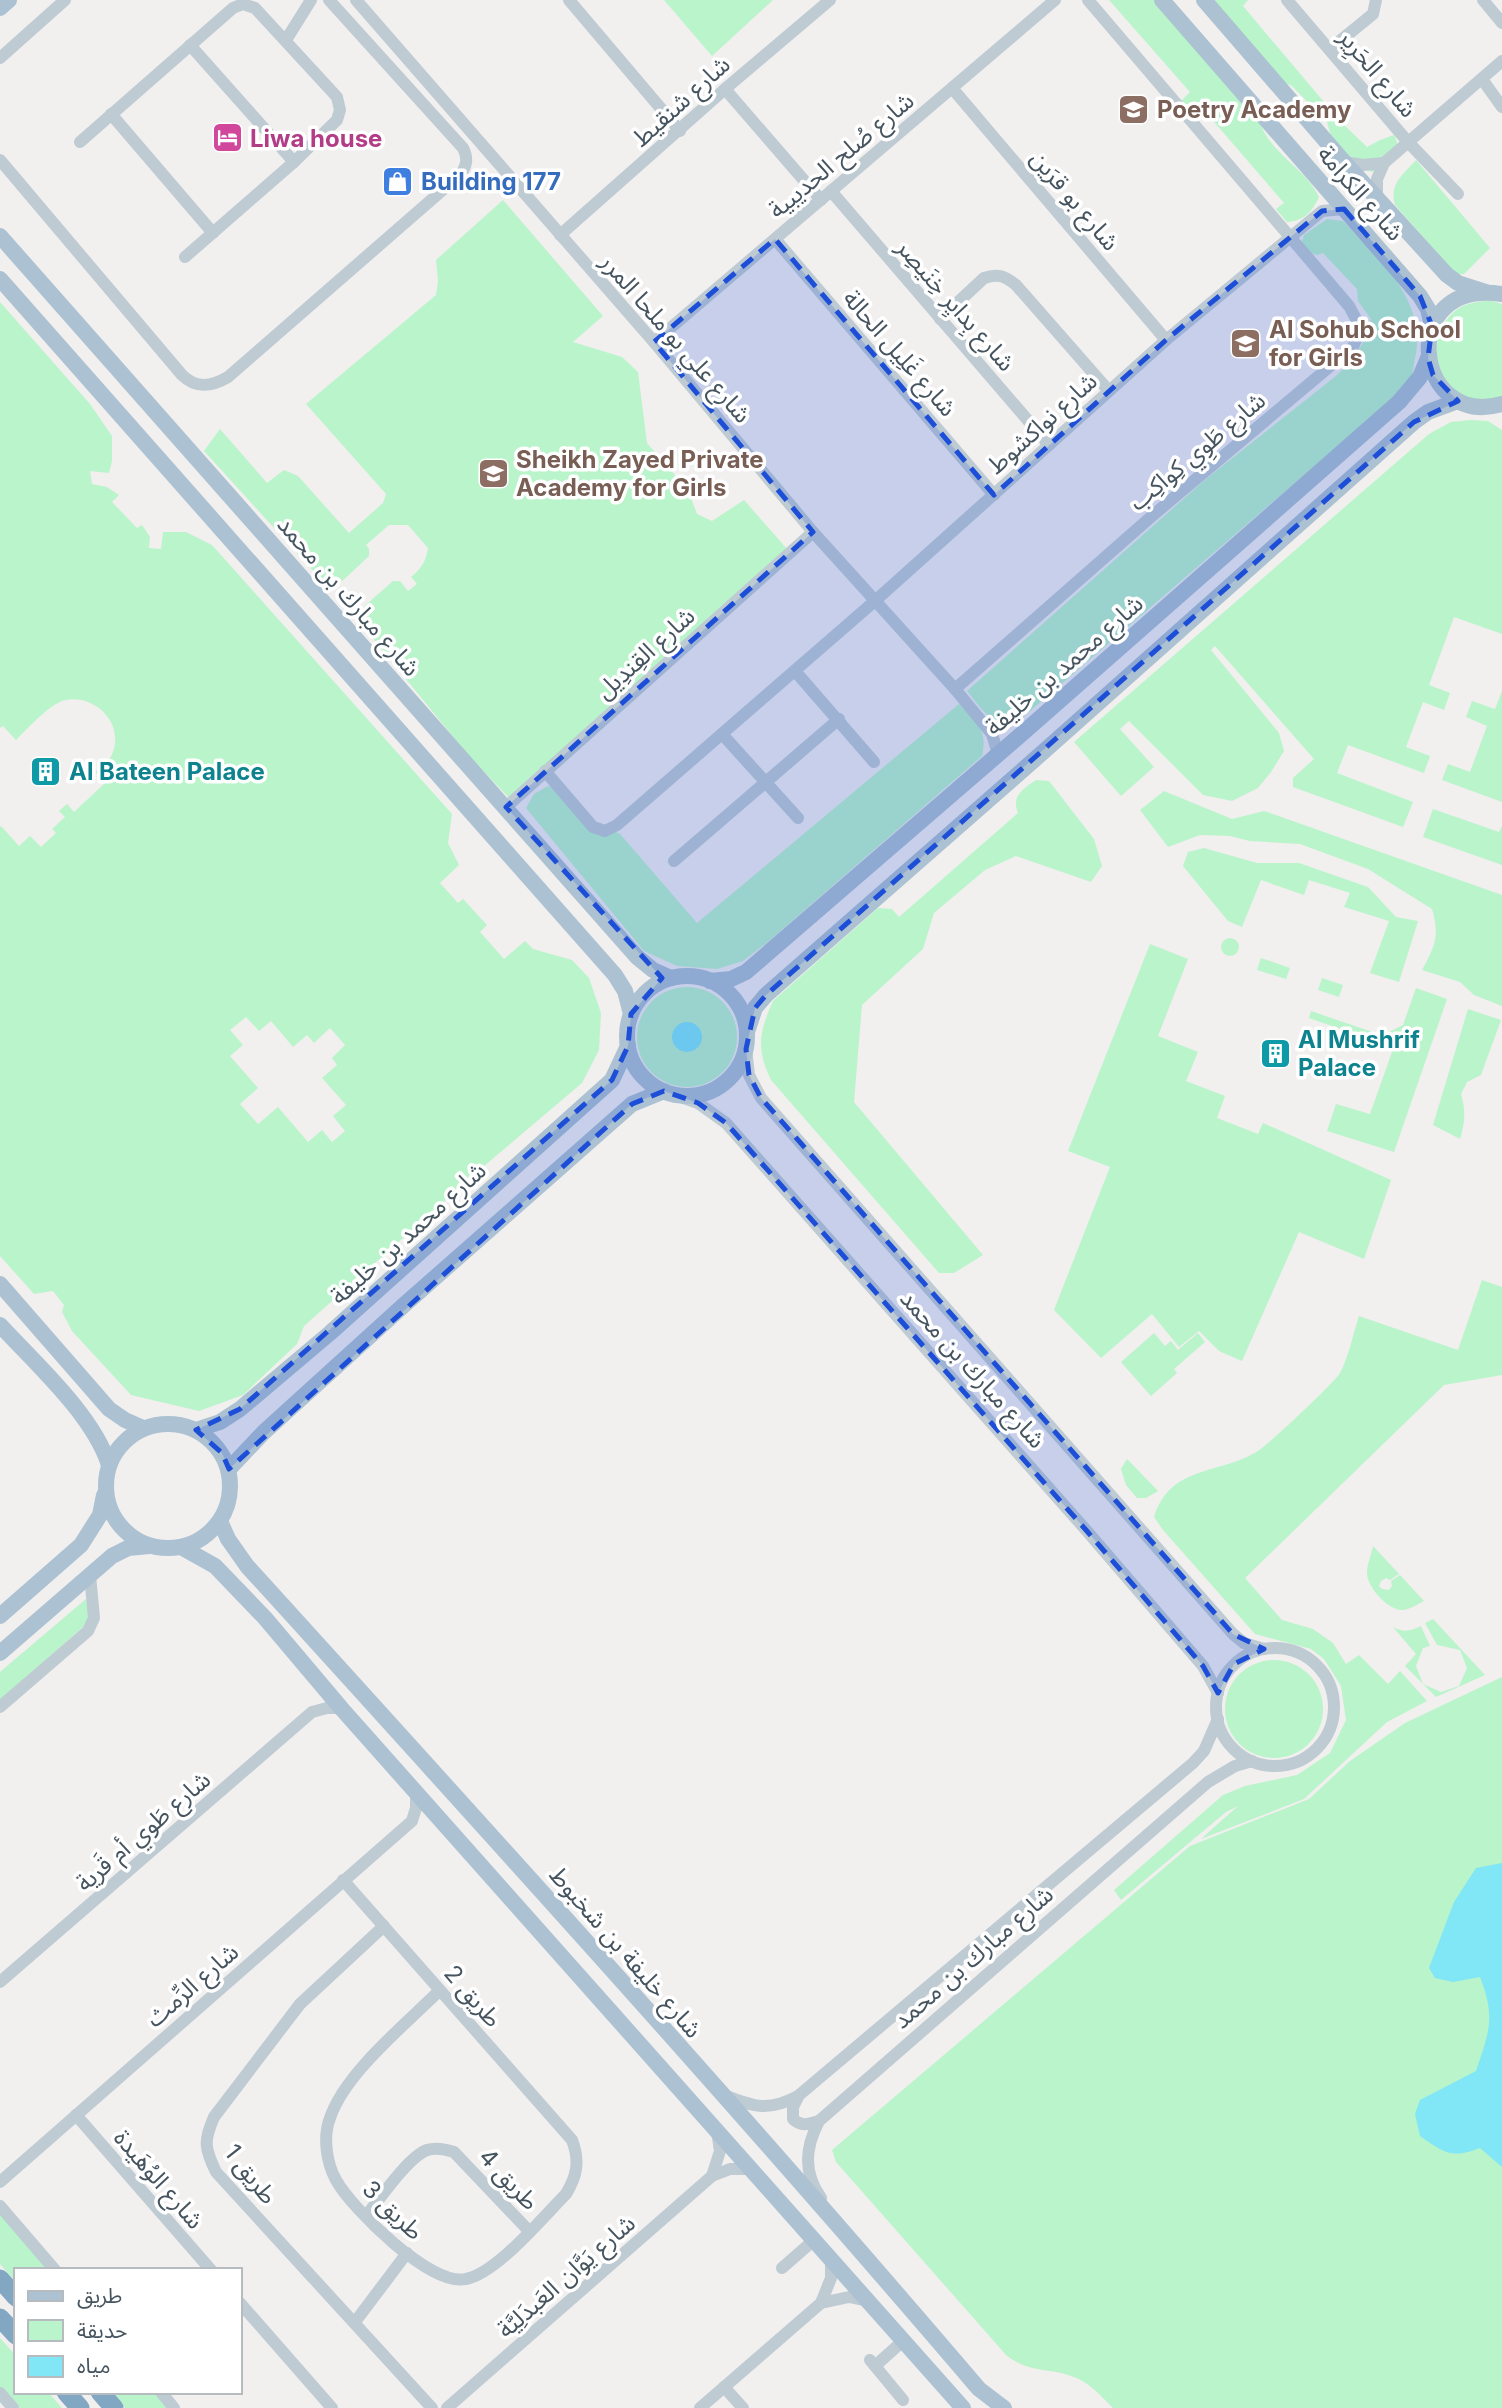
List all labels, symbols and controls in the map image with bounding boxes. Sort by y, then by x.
street label: شارع الحَرِير [1329,22,1423,126]
street label: شارع شنقيط [626,50,738,155]
street label: شارع صُلح الحديبية [762,86,921,227]
school or university icon: Poetry Academy [1117,92,1151,126]
place label: Poetry Academy [1157,95,1352,124]
hotel icon: Liwa house [210,121,244,155]
place label: Liwa house [250,124,382,153]
street label: شارع الكرامة [1310,140,1410,248]
street label: شارع بو قرَين [1022,144,1125,258]
shop icon: Building 177 [381,164,415,198]
place label: Building 177 [421,167,561,196]
street label: شارع بِدايِر خِنَيصِر [887,232,1021,379]
street label: شارع علي بو ملحا المرر [591,247,757,432]
street label: شارع غَلِيل الحالة [835,284,963,424]
place label: Al Sohub School for Girls [1269,315,1461,372]
school or university icon: Al Sohub School for Girls [1229,326,1263,360]
street label: شارع نواكشوط [981,366,1105,482]
street label: شارع طَوِي كِواكِب [1123,386,1274,520]
place label: Sheikh Zayed Private Academy for Girls [516,445,764,502]
school or university icon: Sheikh Zayed Private Academy for Girls [476,456,510,490]
street label: شارع مبارك بن محمد [269,510,426,684]
street label: شارع محمد بن خليفة [979,589,1151,744]
street label: شارع القِندِيل [590,601,702,707]
building icon: Al Bateen Palace [29,754,63,788]
place label: Al Bateen Palace [69,757,265,786]
place label: Al Mushrif Palace [1298,1025,1420,1082]
building icon: Al Mushrif Palace [1258,1036,1292,1070]
street label: شارع محمد بن خليفة [324,1156,494,1313]
street label: شارع مبارك بن محمد [892,1284,1052,1456]
street label: شارع طَوي أم قَرية [69,1764,219,1901]
street label: شارع خليفة بن شخبوط [541,1860,708,2046]
street label: شارع مبارك بن محمد [887,1880,1061,2037]
street label: شارع الرِّمث [140,1937,246,2035]
street label: طريق 2 [437,1959,508,2034]
street label: شارع الوُهَيدة [106,2123,210,2237]
street label: طريق 1 [218,2138,283,2210]
street label: طريق 4 [472,2142,545,2217]
street label: طريق 3 [356,2174,429,2247]
street label: شارع يَوَّان العَبدَلِيَّة [491,2208,643,2346]
legend [14,2268,242,2394]
text: طريق [77,2283,122,2309]
text: حديقة [77,2318,127,2343]
text: مياه [77,2353,110,2378]

